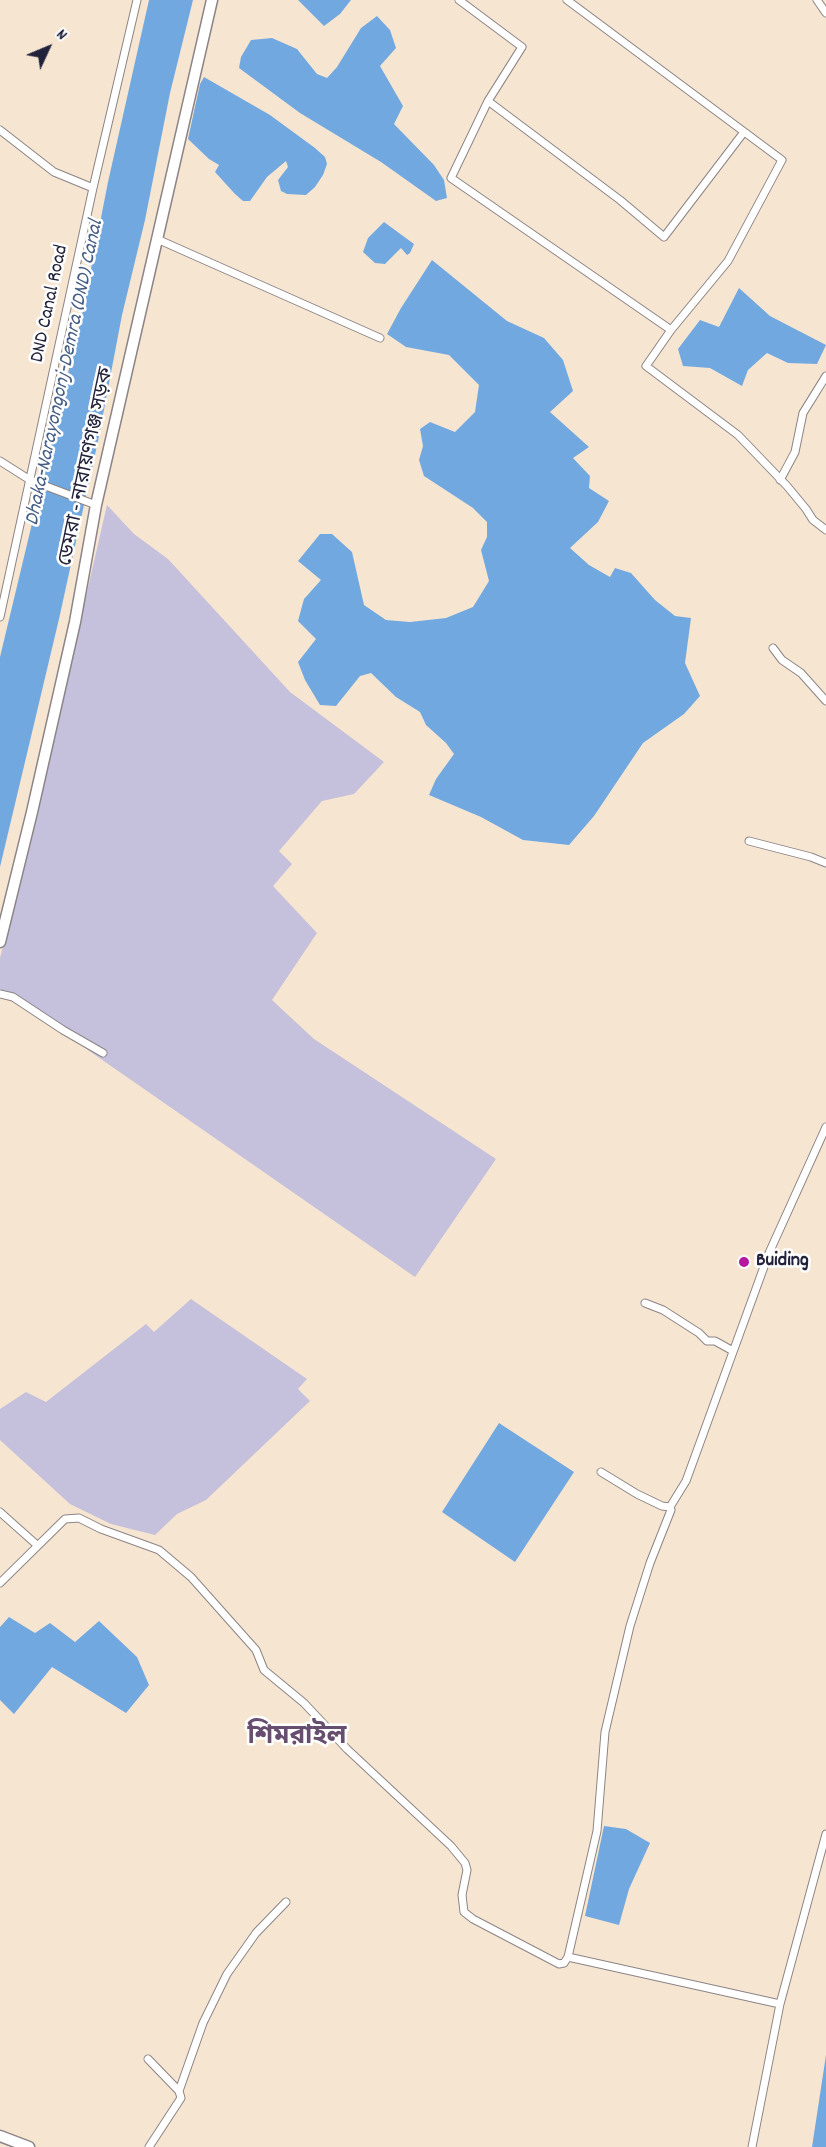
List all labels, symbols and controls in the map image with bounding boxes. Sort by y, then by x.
north arrow [18,18,78,78]
text: N [50,24,72,46]
water label: Dhaka-Narayongonj-Demra (DND) Canal [21,218,111,528]
street label: DND Canal Road [27,243,75,365]
street label: ডেমরা - নারায়ণগঞ্জ সড়ক [55,366,121,568]
place label: Buiding [756,1250,809,1274]
marker: Buiding [737,1255,751,1269]
district label: শিমরাইল [247,1723,347,1755]

